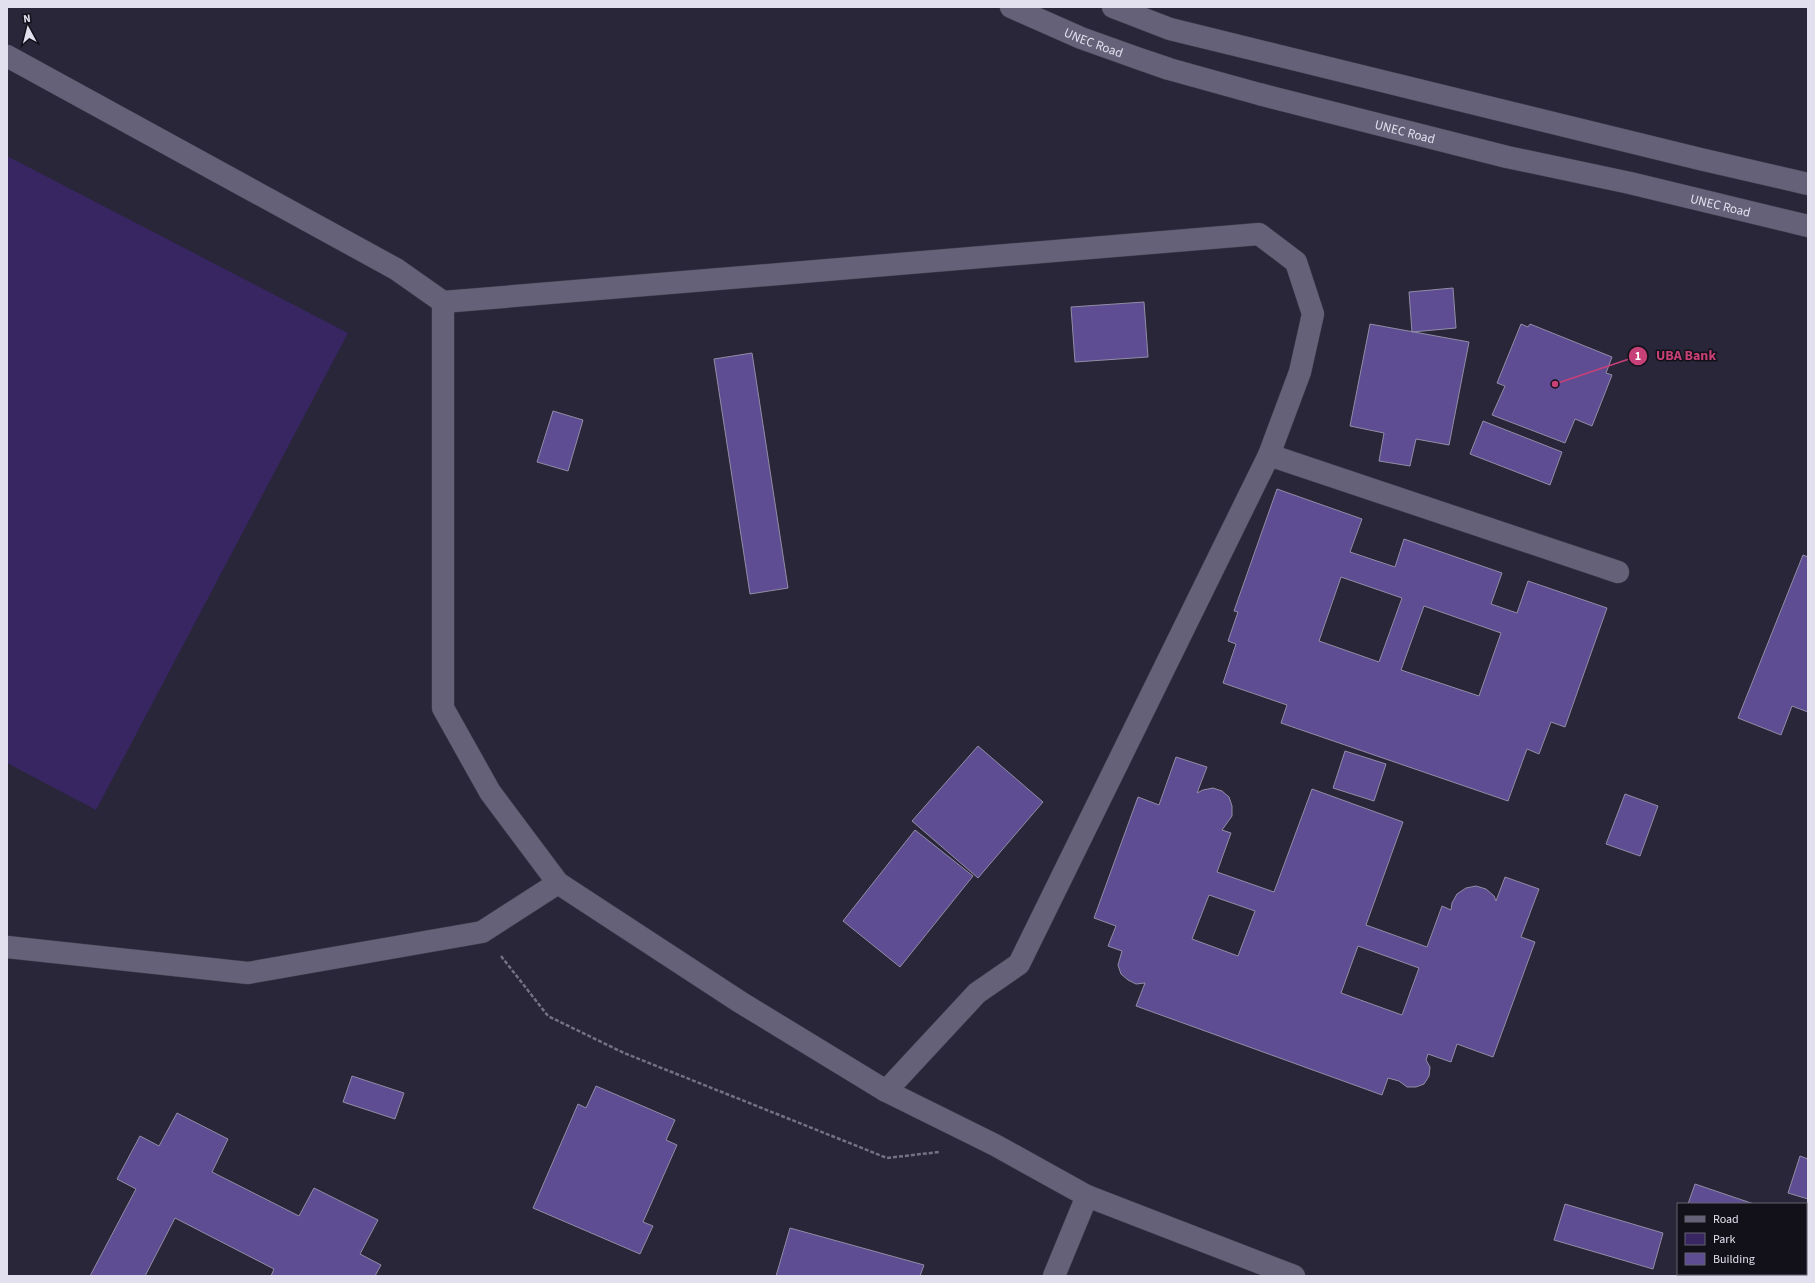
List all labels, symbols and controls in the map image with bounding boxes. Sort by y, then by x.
north arrow [8,8,48,48]
text: N [22,11,31,26]
street label: UNEC Road [1061,24,1125,62]
street label: UNEC Road [1373,116,1437,148]
street label: UNEC Road [1688,190,1752,222]
callout: UBA Bank [1628,343,1724,369]
text: UBA Bank [1656,346,1716,366]
text: 1 [1635,348,1641,365]
legend [1677,1203,1807,1275]
text: Road [1713,1211,1739,1228]
text: Park [1713,1231,1735,1248]
text: Building [1713,1251,1755,1268]

